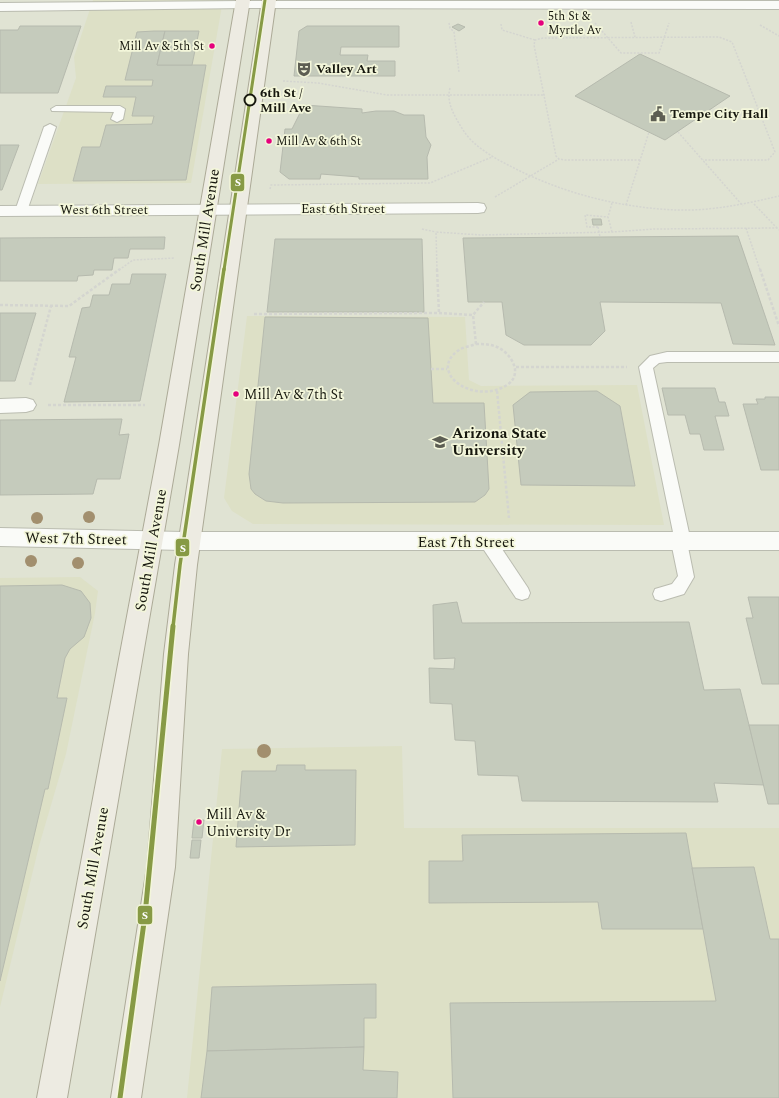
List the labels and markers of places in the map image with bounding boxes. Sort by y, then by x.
place label: 5th St & Myrtle Av [548,7,602,40]
marker: 5th St & Myrtle Av [536,18,546,28]
place label: Mill Av & 5th St [119,37,204,56]
marker: Mill Av & 5th St [207,41,217,51]
place label: Valley Art [316,59,377,79]
theatre icon: Valley Art [295,60,313,78]
place label: 6th St / Mill Ave [260,83,311,118]
marker: 6th St / Mill Ave [243,93,257,107]
place label: Tempe City Hall [670,104,768,124]
public building icon: Tempe City Hall [649,105,667,123]
place label: Mill Av & 6th St [276,132,361,151]
marker: Mill Av & 6th St [264,136,274,146]
place label: Mill Av & 7th St [244,384,343,405]
marker: Mill Av & 7th St [231,389,241,399]
place label: Arizona State University [452,422,547,462]
school or university icon: Arizona State University [431,433,449,451]
place label: Mill Av & University Dr [206,804,291,842]
marker: Mill Av & University Dr [194,817,204,827]

